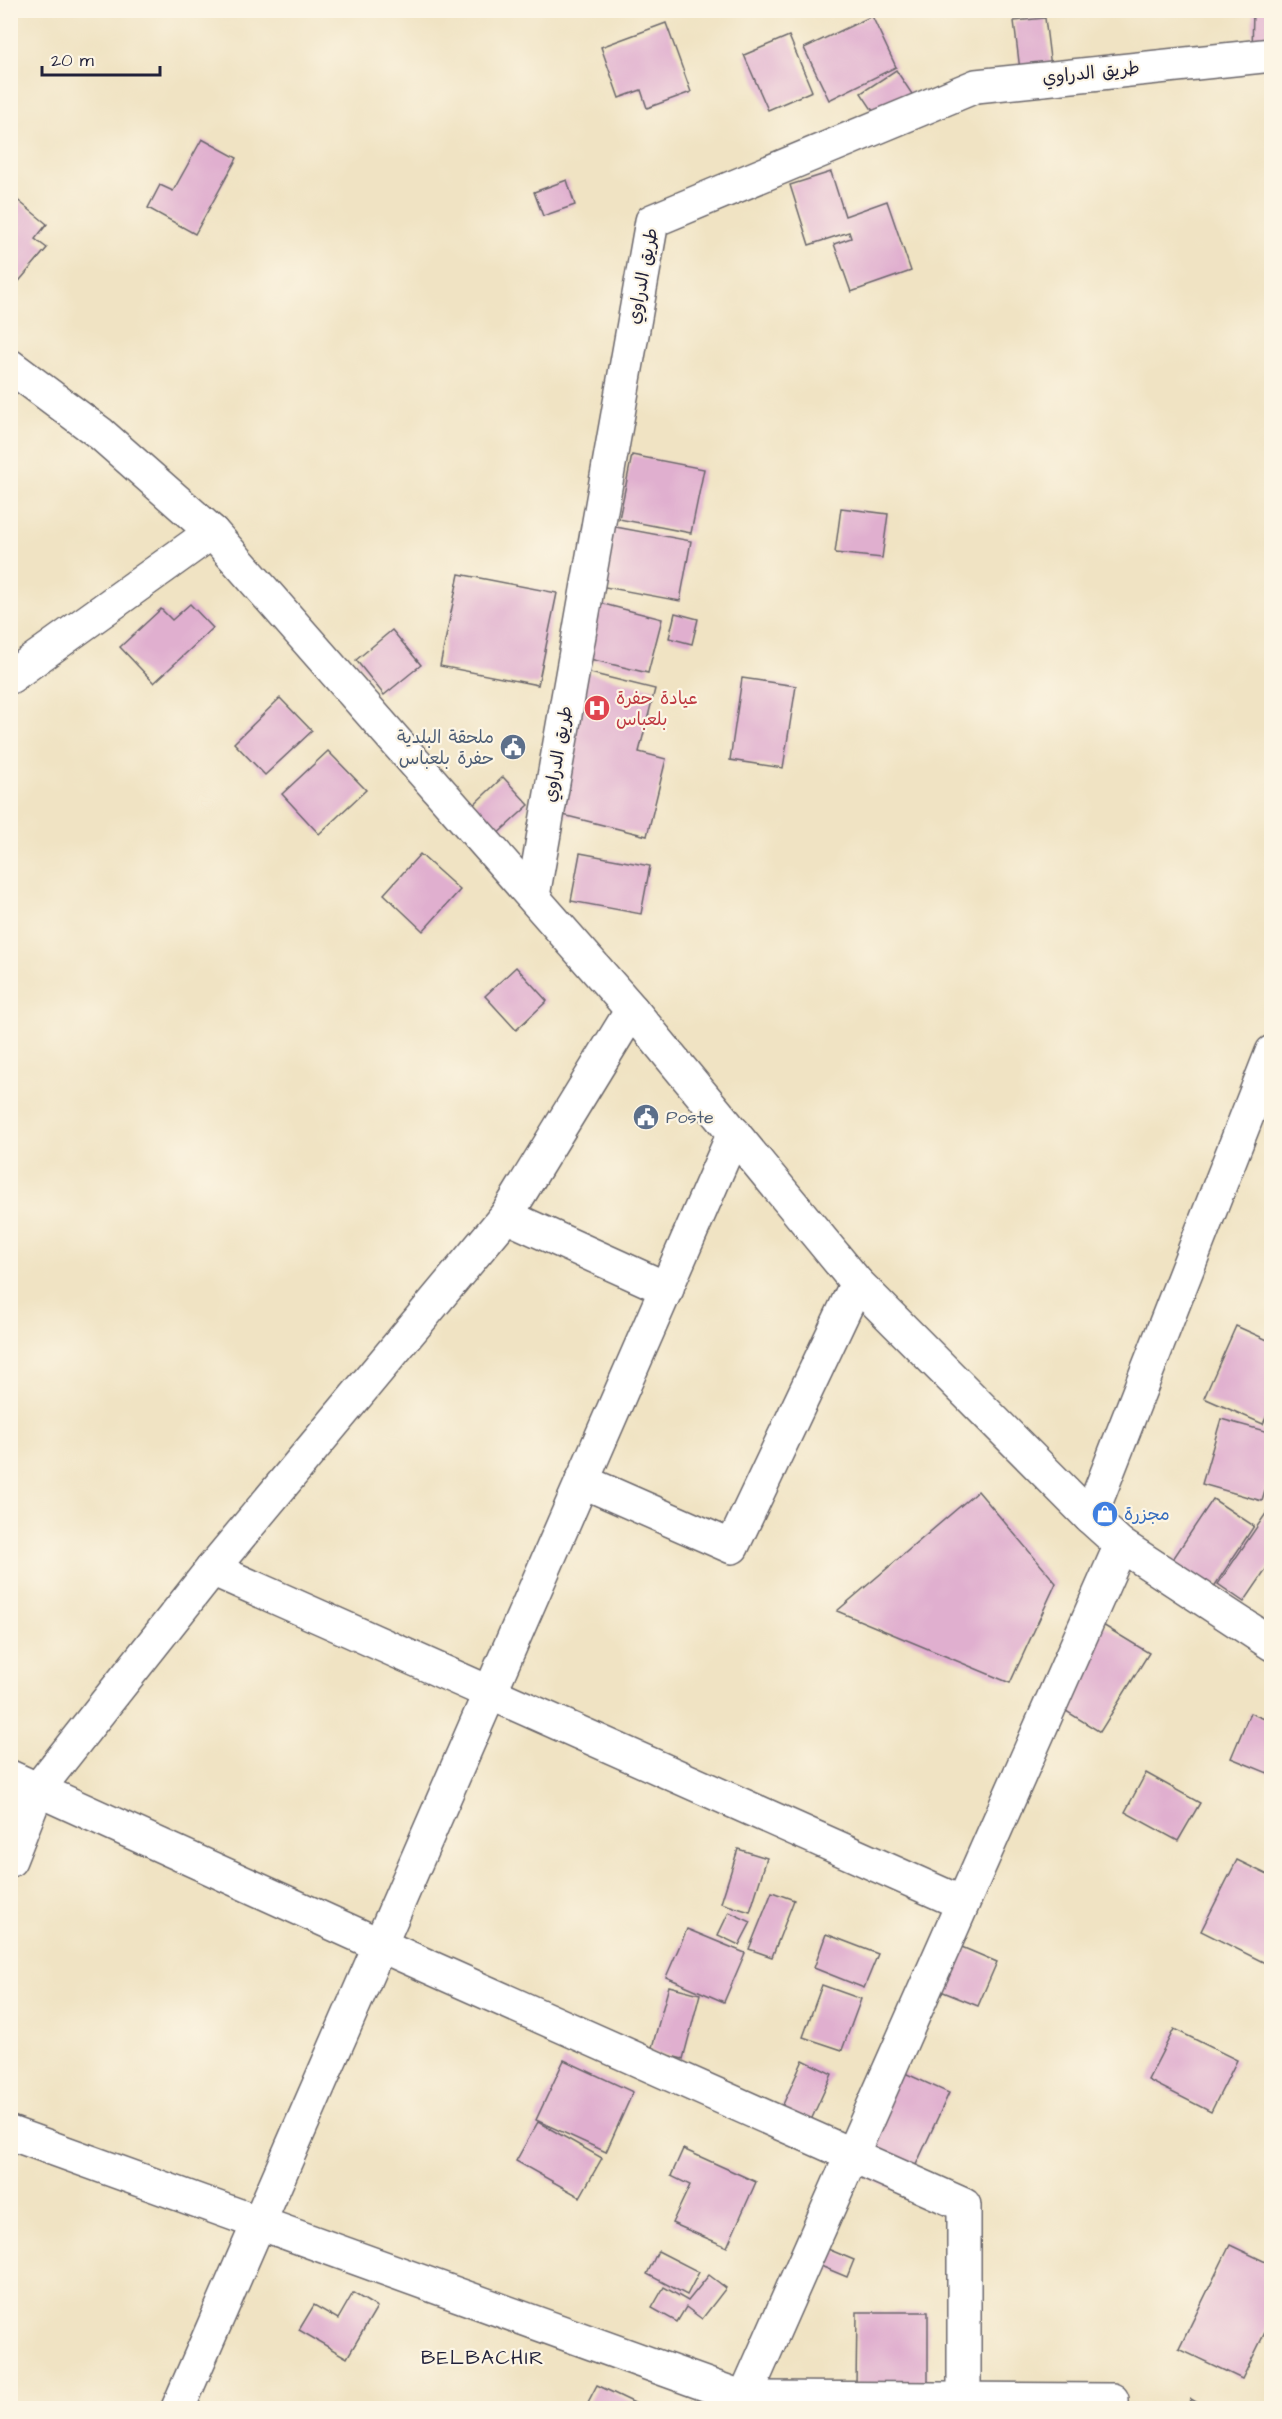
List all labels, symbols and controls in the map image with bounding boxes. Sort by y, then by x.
scale bar [42,39,160,77]
text: 20 m [51,48,94,73]
street label: طريق الدراوي [1041,55,1141,91]
street label: طريق الدراوي [621,226,665,326]
place label: عيادة حفرة بلعباس [616,686,698,732]
hospital icon: عيادة حفرة بلعباس [582,693,612,723]
street label: طريق الدراوي [537,704,579,804]
place label: ملحقة البلدية حفرة بلعباس [397,725,494,771]
public building icon: ملحقة البلدية حفرة بلعباس [498,732,528,762]
public building icon: Poste [631,1102,661,1132]
place label: Poste [666,1105,714,1130]
shop icon: مجزرة [1090,1499,1120,1529]
place label: مجزرة [1124,1502,1170,1527]
district label: BELBACHIR [421,2344,545,2372]

